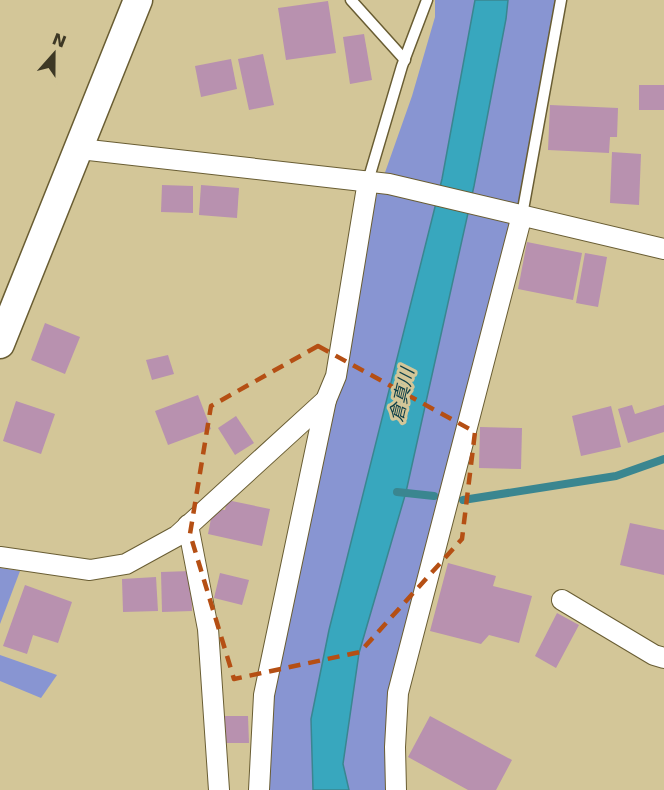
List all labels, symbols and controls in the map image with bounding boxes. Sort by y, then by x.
north arrow [24,24,84,84]
text: N [50,29,69,52]
water label: 倉真川 [385,364,418,424]

